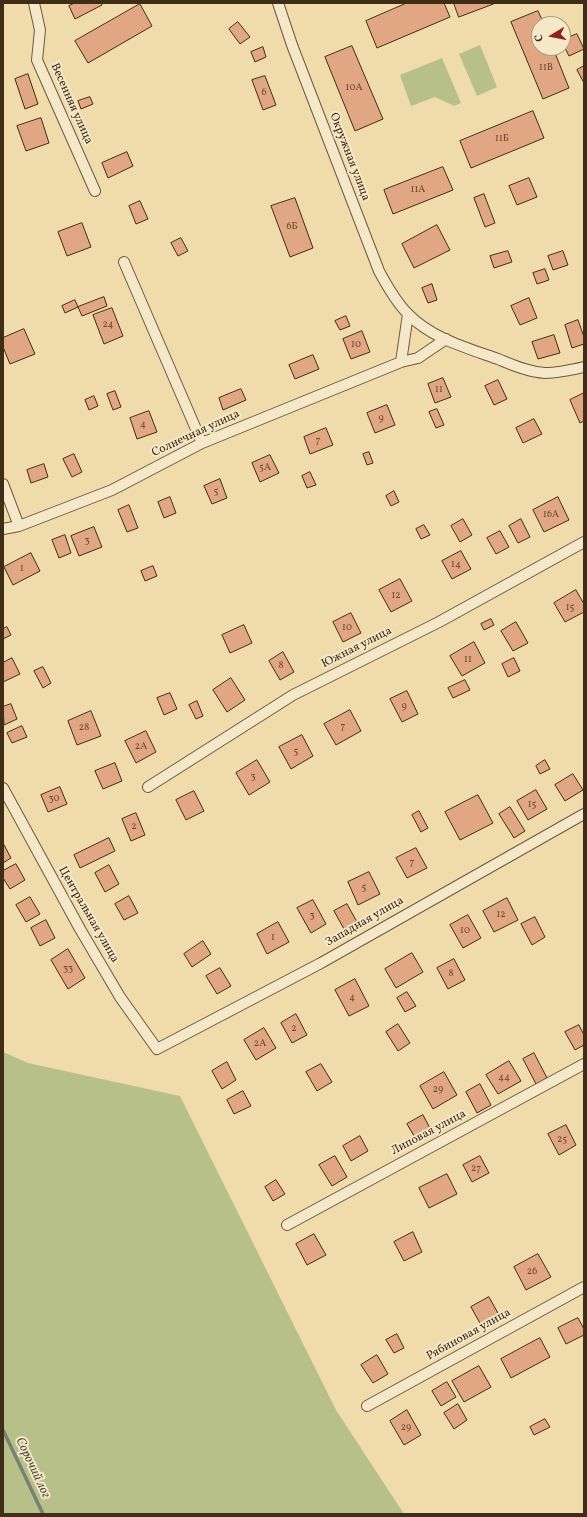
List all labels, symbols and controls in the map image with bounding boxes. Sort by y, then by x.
north arrow [531,16,571,56]
text: С [532,33,548,43]
street label: Весенняя улица [47,61,95,147]
house number: 11В [539,62,553,74]
house number: 10А [346,82,362,94]
house number: 6 [261,87,267,99]
street label: Окружная улица [326,111,372,203]
house number: 11Б [495,133,509,145]
house number: 11А [411,184,425,196]
house number: 6Б [286,221,298,233]
house number: 24 [102,319,114,331]
house number: 10 [351,339,361,351]
house number: 11 [435,384,443,396]
street label: Солнечная улица [150,407,242,461]
house number: 9 [378,413,384,425]
house number: 4 [140,419,146,431]
house number: 7 [316,435,320,447]
house number: 5А [259,462,271,474]
house number: 5 [214,486,218,498]
house number: 16А [543,509,559,521]
house number: 3 [84,535,90,547]
house number: 14 [451,559,461,571]
house number: 1 [20,563,24,575]
house number: 12 [391,590,401,602]
house number: 15 [566,602,574,614]
house number: 10 [342,622,352,634]
street label: Южная улица [319,624,395,672]
house number: 11 [464,654,472,666]
house number: 8 [278,660,284,672]
house number: 9 [401,701,407,713]
house number: 7 [341,721,345,733]
house number: 28 [79,722,89,734]
house number: 2А [135,741,147,753]
house number: 5 [294,746,298,758]
house number: 3 [250,771,256,783]
house number: 30 [49,793,59,805]
house number: 15 [528,799,536,811]
house number: 2 [131,821,137,833]
house number: 7 [410,857,414,869]
street label: Центральная улица [55,864,121,966]
house number: 5 [362,882,366,894]
street label: Западная улица [323,894,407,950]
house number: 12 [496,909,506,921]
house number: 3 [309,910,315,922]
house number: 10 [460,925,470,937]
house number: 1 [271,932,275,944]
house number: 33 [63,963,73,975]
house number: 8 [448,968,454,980]
house number: 4 [349,992,355,1004]
house number: 2 [291,1023,297,1035]
house number: 2А [254,1038,266,1050]
house number: 44 [498,1072,510,1084]
house number: 29 [433,1084,443,1096]
street label: Липовая улица [389,1107,469,1159]
house number: 25 [557,1134,567,1146]
house number: 27 [471,1163,481,1175]
house number: 26 [527,1266,537,1278]
street label: Рябиновая улица [424,1306,514,1364]
house number: 29 [401,1422,411,1434]
water label: Сорочий лог [11,1435,53,1501]

